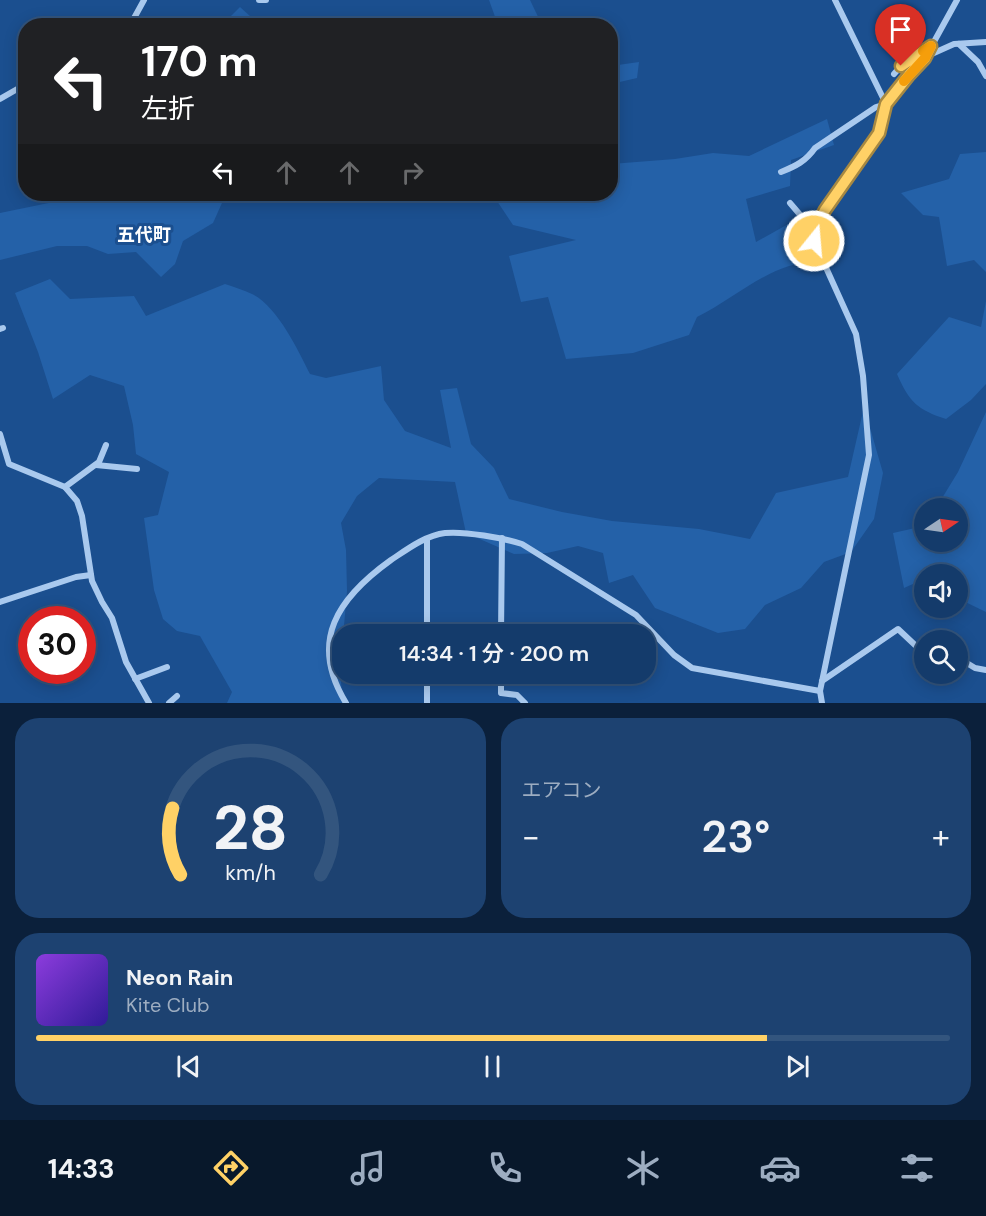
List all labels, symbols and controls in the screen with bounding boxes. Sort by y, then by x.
pin [875,4,926,66]
icon: arrive [884,13,917,46]
text: 170 m [141,34,258,89]
icon: left [42,42,120,120]
text: 左折 [141,91,195,126]
icon: left [207,156,240,189]
icon: ahead [270,156,303,189]
icon: ahead [333,156,366,189]
icon: right [396,156,429,189]
position arrow [782,209,846,273]
district label: 五代町 [117,223,171,247]
north arrow [914,498,968,552]
map controls [914,498,968,684]
button: sound [914,564,968,618]
speed limit sign: 30 [18,606,96,684]
button: search [914,630,968,684]
text: 14:34 · 1 分 · 200 m [399,639,589,668]
text: エアコン [522,777,602,803]
text: 28 [213,787,288,868]
text: 23° [701,807,770,866]
text: − [522,815,540,858]
text: + [932,815,950,858]
text: km/h [225,859,276,887]
text: Neon Rain [126,963,233,992]
text: Kite Club [126,992,210,1018]
icon: previous [172,1050,205,1083]
icon: pause [476,1050,509,1083]
icon: next [781,1050,814,1083]
icon: directions [210,1147,252,1189]
icon: music [347,1147,389,1189]
icon: phone [484,1147,526,1189]
icon: climate [622,1147,664,1189]
icon: car [759,1147,801,1189]
icon: filters [896,1147,938,1189]
text: 14:33 [48,1151,114,1186]

